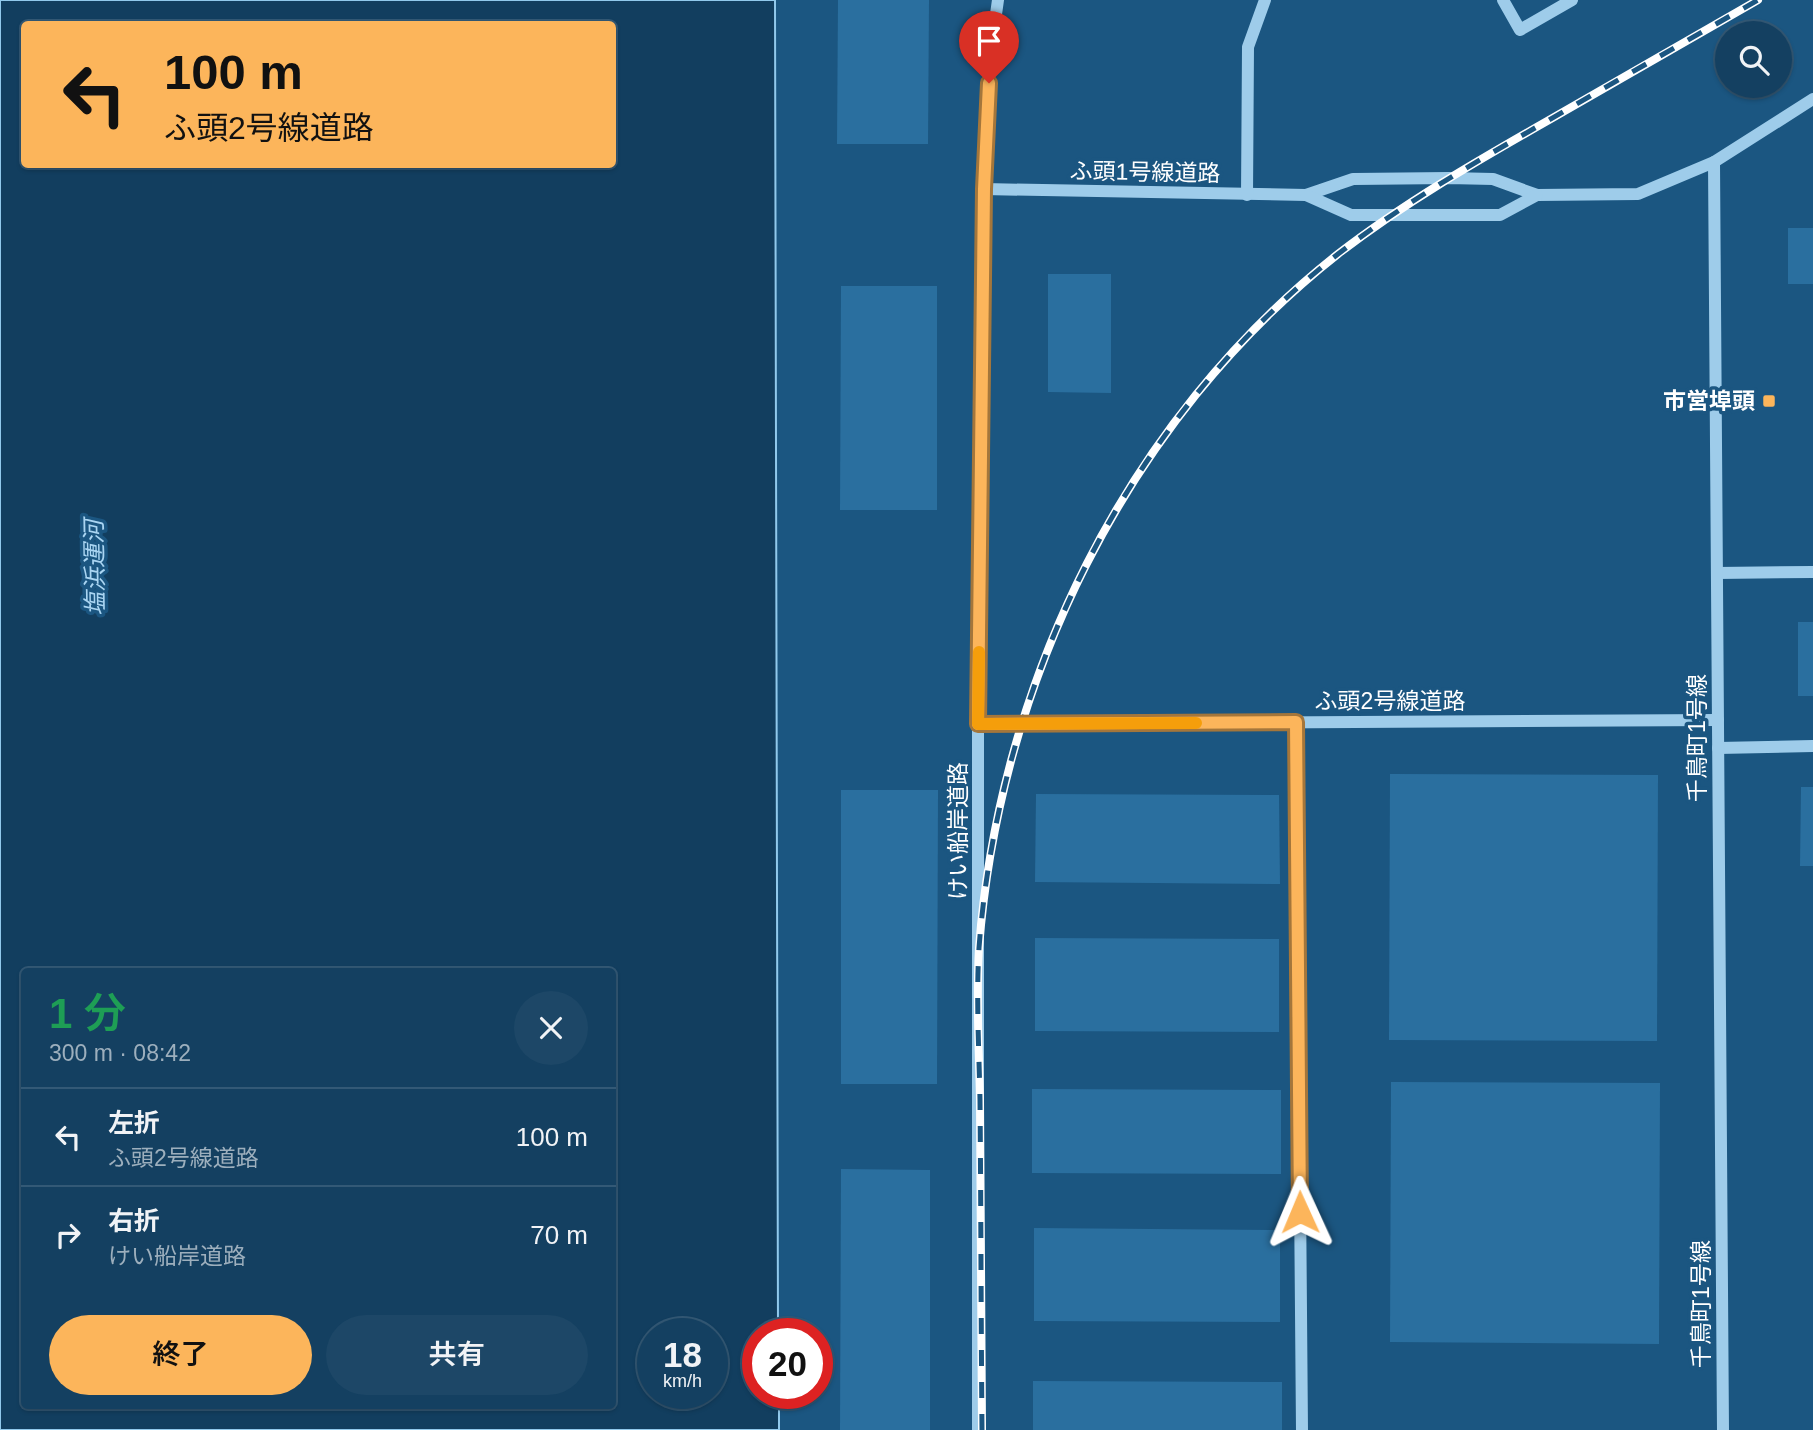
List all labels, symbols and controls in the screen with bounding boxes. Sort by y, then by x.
pin [959,11,1019,83]
map controls [1715,21,1792,98]
button: search [1715,21,1792,98]
icon: arrive [970,22,1008,60]
text: 100 m [164,45,303,99]
icon: left [49,49,140,140]
text: ふ頭2号線道路 [164,110,374,146]
street label: ふ頭1号線道路 [1069,158,1221,186]
place label: 市営埠頭 [1663,388,1755,414]
marker: 市営埠頭 [1761,393,1777,409]
water label: 塩浜運河 [80,516,109,616]
street label: 千鳥町1号線 [1684,674,1710,802]
street label: ふ頭2号線道路 [1315,688,1465,714]
street label: けい船岸道路 [945,762,971,900]
text: 1 分 [49,990,126,1037]
button: close [514,991,588,1065]
text: 300 m · 08:42 [49,1040,191,1066]
text: 左折 [108,1108,160,1138]
icon: left [49,1118,87,1156]
text: 100 m [516,1122,588,1152]
text: ふ頭2号線道路 [108,1145,259,1171]
position arrow [1263,1175,1337,1249]
text: 右折 [108,1206,160,1236]
icon: right [49,1216,87,1254]
text: 70 m [530,1220,588,1250]
street label: 千鳥町1号線 [1688,1240,1714,1368]
text: けい船岸道路 [108,1243,246,1269]
button: 終了 [49,1315,312,1395]
button: 共有 [326,1315,588,1395]
speed limit sign: 20 [742,1318,833,1409]
text: 18 [663,1335,702,1374]
text: km/h [663,1371,702,1391]

